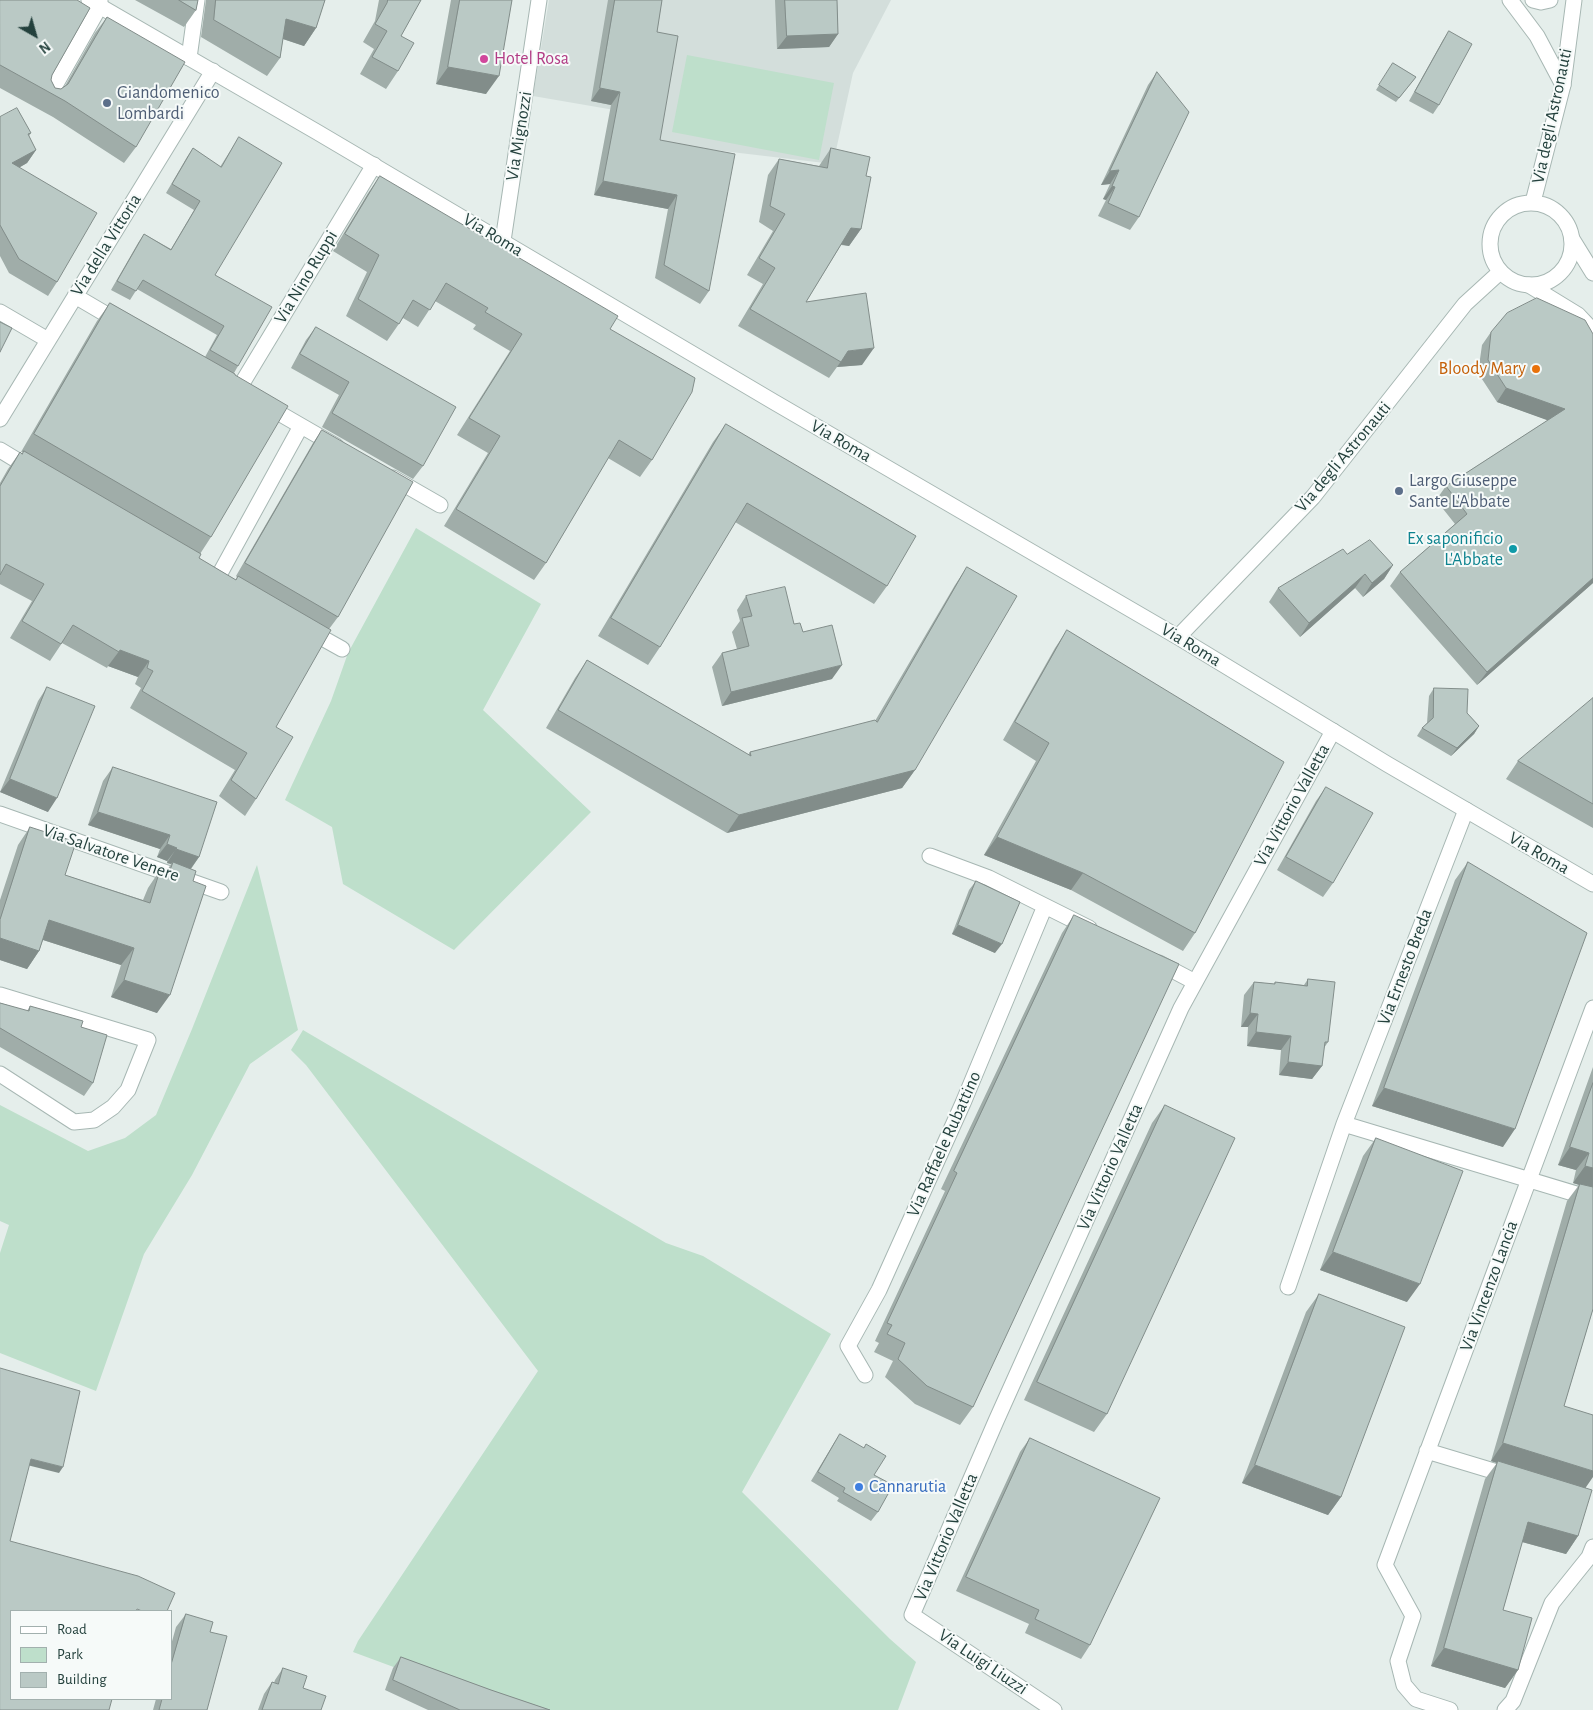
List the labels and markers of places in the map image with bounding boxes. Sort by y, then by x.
place label: Hotel Rosa [494,48,569,70]
marker: Hotel Rosa [478,53,490,65]
place label: Giandomenico Lombardi [117,82,220,125]
marker: Giandomenico Lombardi [101,97,113,109]
place label: Bloody Mary [1438,358,1526,380]
marker: Bloody Mary [1530,363,1542,375]
place label: Largo Giuseppe Sante L'Abbate [1409,470,1517,512]
marker: Largo Giuseppe Sante L'Abbate [1393,485,1405,497]
place label: Ex saponificio L'Abbate [1407,528,1503,570]
marker: Ex saponificio L'Abbate [1507,543,1519,555]
place label: Cannarutia [869,1476,946,1498]
marker: Cannarutia [853,1481,865,1493]

